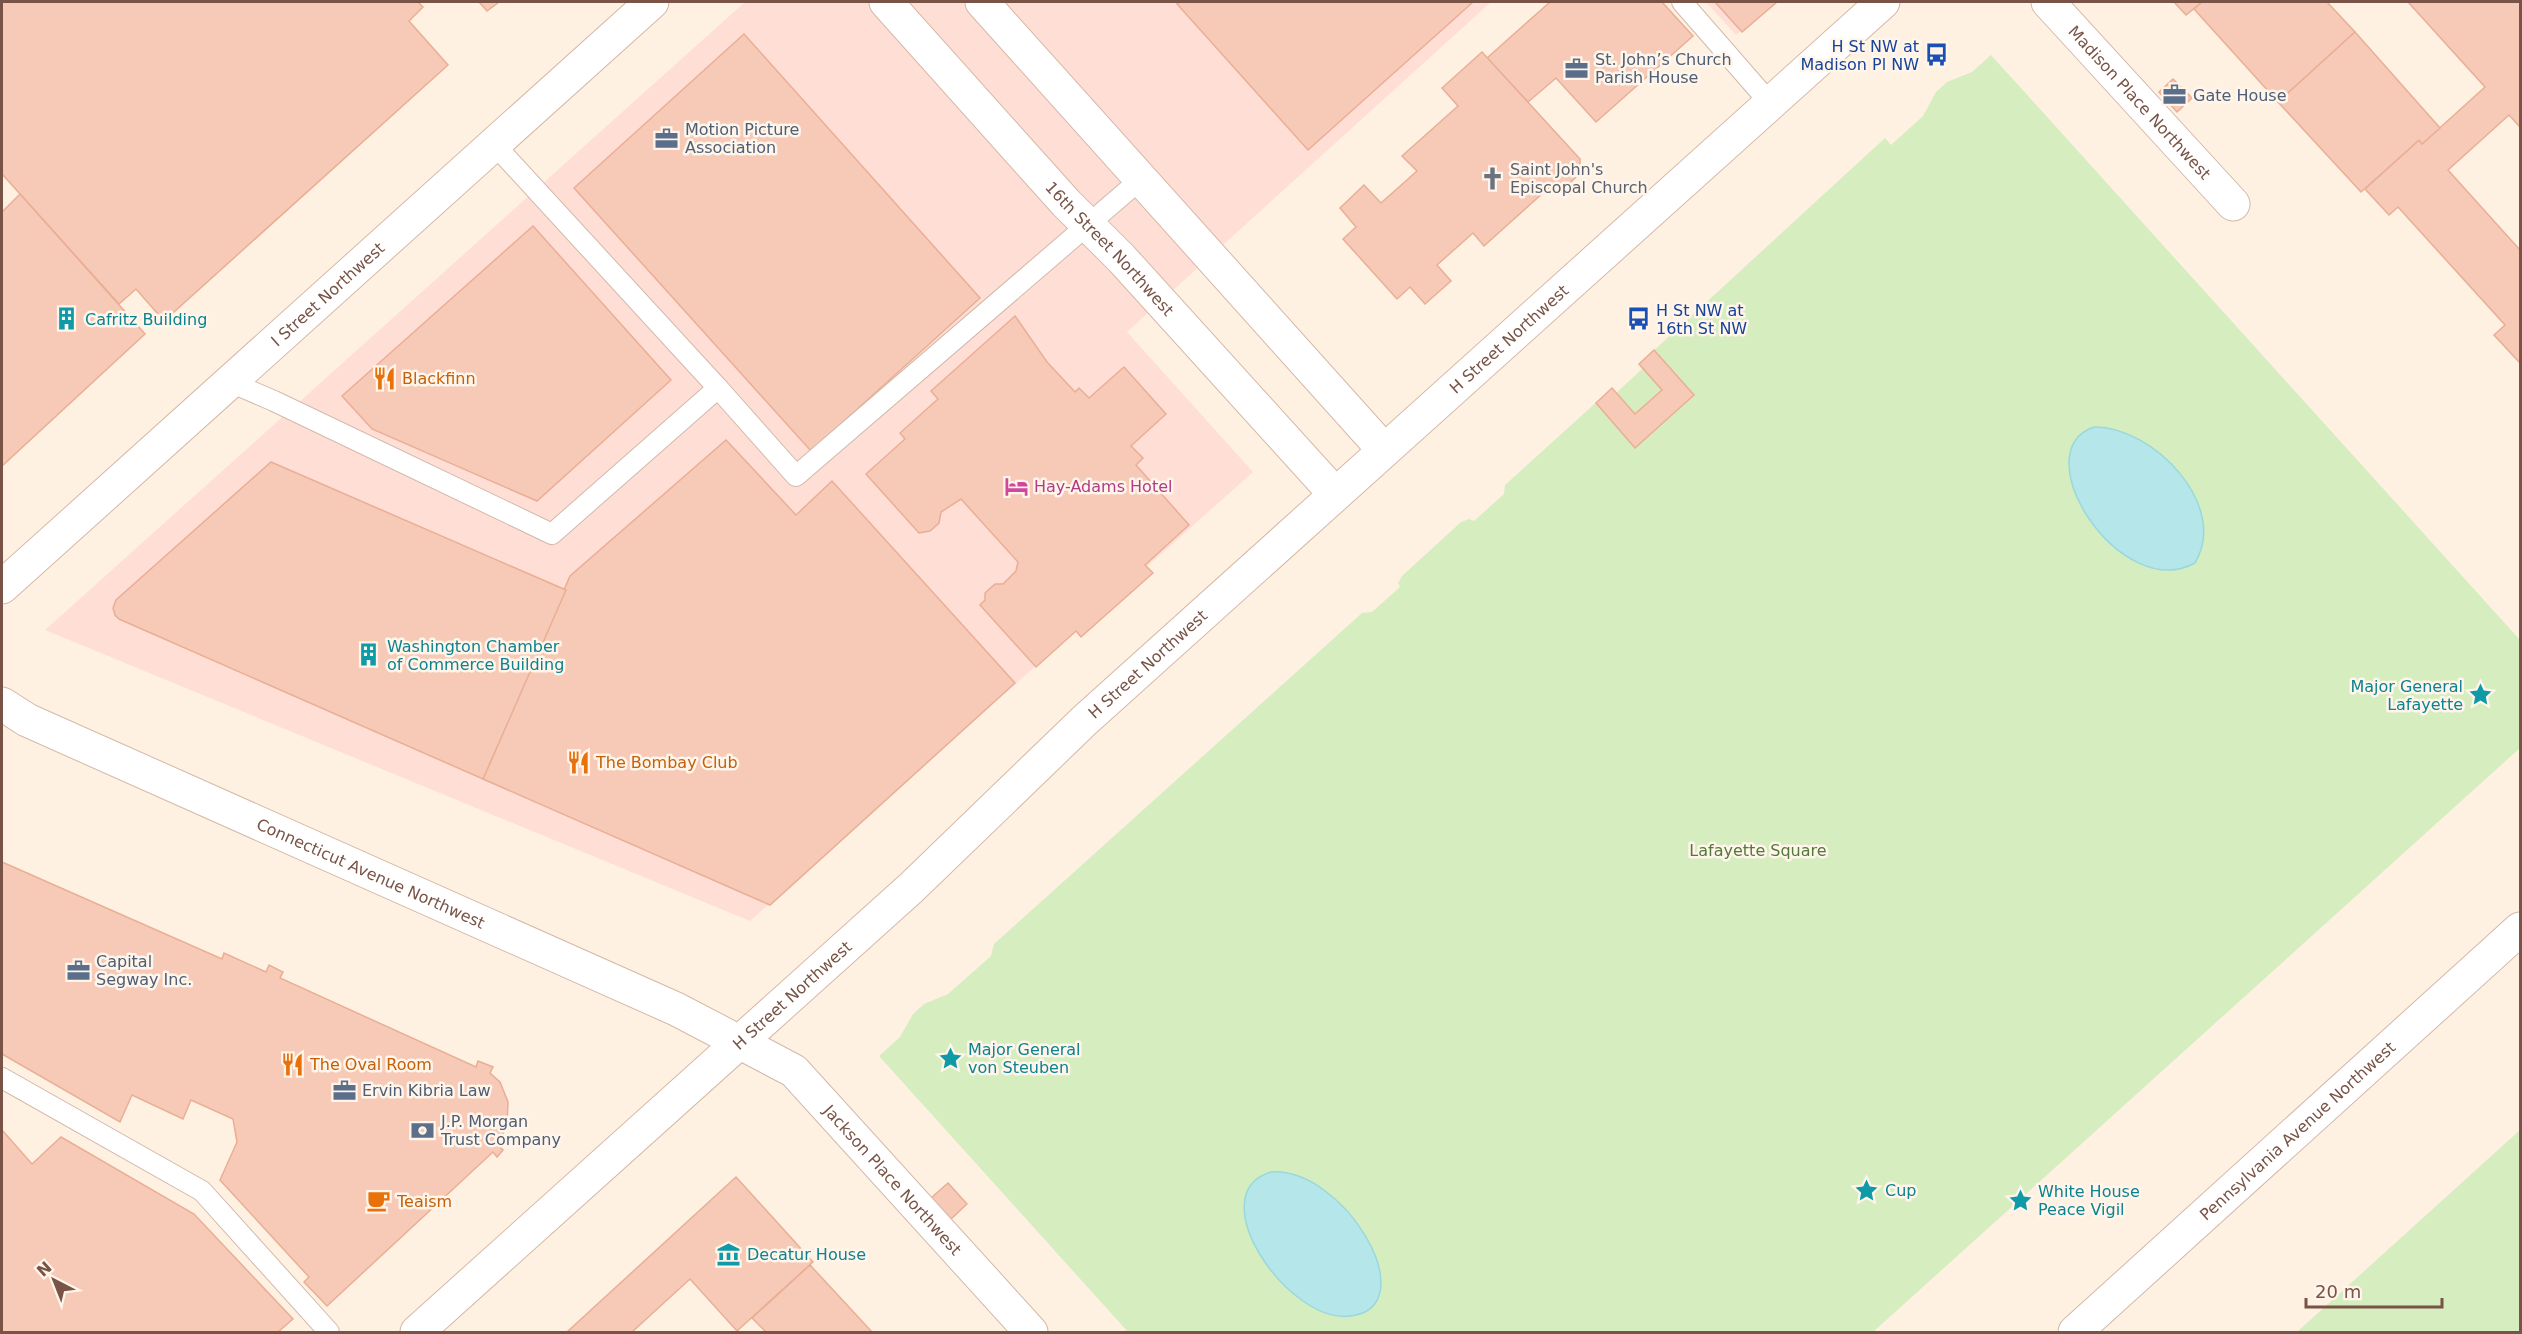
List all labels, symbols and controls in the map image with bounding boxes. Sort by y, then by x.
street label: Madison Place Northwest [2065,22,2215,183]
place label: H St NW at Madison Pl NW [1800,37,1919,74]
bus stop icon: H St NW at Madison Pl NW [1924,42,1950,68]
place label: St. John’s Church Parish House [1595,50,1732,87]
office icon: St. John’s Church Parish House [1564,55,1590,81]
office icon: Gate House [2162,82,2188,108]
place label: Gate House [2193,86,2287,105]
place label: Motion Picture Association [685,120,799,157]
office icon: Motion Picture Association [654,125,680,151]
place label: Saint John's Episcopal Church [1510,160,1648,197]
church icon: Saint John's Episcopal Church [1479,165,1505,191]
street label: 16th Street Northwest [1042,177,1178,319]
street label: I Street Northwest [267,238,388,350]
street label: H Street Northwest [1445,281,1572,397]
place label: H St NW at 16th St NW [1656,301,1747,338]
building icon: Cafritz Building [54,306,80,332]
bus stop icon: H St NW at 16th St NW [1625,306,1651,332]
place label: Cafritz Building [85,310,207,329]
restaurant icon: Blackfinn [371,365,397,391]
place label: Blackfinn [402,369,476,388]
hotel icon: Hay-Adams Hotel [1003,473,1029,499]
place label: Hay-Adams Hotel [1034,477,1172,496]
street label: H Street Northwest [1084,606,1211,722]
place label: Washington Chamber of Commerce Building [387,637,564,674]
building icon: Washington Chamber of Commerce Building [356,642,382,668]
place label: Major General Lafayette [2350,677,2463,714]
place icon: Major General Lafayette [2468,682,2494,708]
restaurant icon: The Bombay Club [565,749,591,775]
place label: The Bombay Club [595,753,738,772]
street label: Connecticut Avenue Northwest [254,814,488,932]
park label: Lafayette Square [1689,841,1827,860]
street label: H Street Northwest [729,937,855,1053]
place label: Capital Segway Inc. [96,952,192,989]
office icon: Capital Segway Inc. [65,957,91,983]
street label: Pennsylvania Avenue Northwest [2196,1037,2399,1224]
place label: Major General von Steuben [968,1040,1081,1077]
place icon: Major General von Steuben [937,1045,963,1071]
restaurant icon: The Oval Room [279,1051,305,1077]
place label: The Oval Room [309,1055,432,1074]
office icon: Ervin Kibria Law [331,1077,357,1103]
place label: Ervin Kibria Law [362,1081,491,1100]
street label: Jackson Place Northwest [819,1100,966,1259]
place label: J.P. Morgan Trust Company [440,1112,561,1149]
bank icon: J.P. Morgan Trust Company [410,1117,436,1143]
place icon: Cup [1854,1177,1880,1203]
place label: Cup [1885,1181,1916,1200]
place label: White House Peace Vigil [2038,1182,2140,1219]
place icon: White House Peace Vigil [2007,1187,2033,1213]
cafe icon: Teaism [366,1188,392,1214]
place label: Teaism [396,1192,452,1211]
museum icon: Decatur House [716,1241,742,1267]
place label: Decatur House [747,1245,866,1264]
north arrow [24,1250,84,1310]
text: N [33,1258,56,1281]
scale bar [2306,1271,2442,1309]
text: 20 m [2315,1281,2361,1302]

